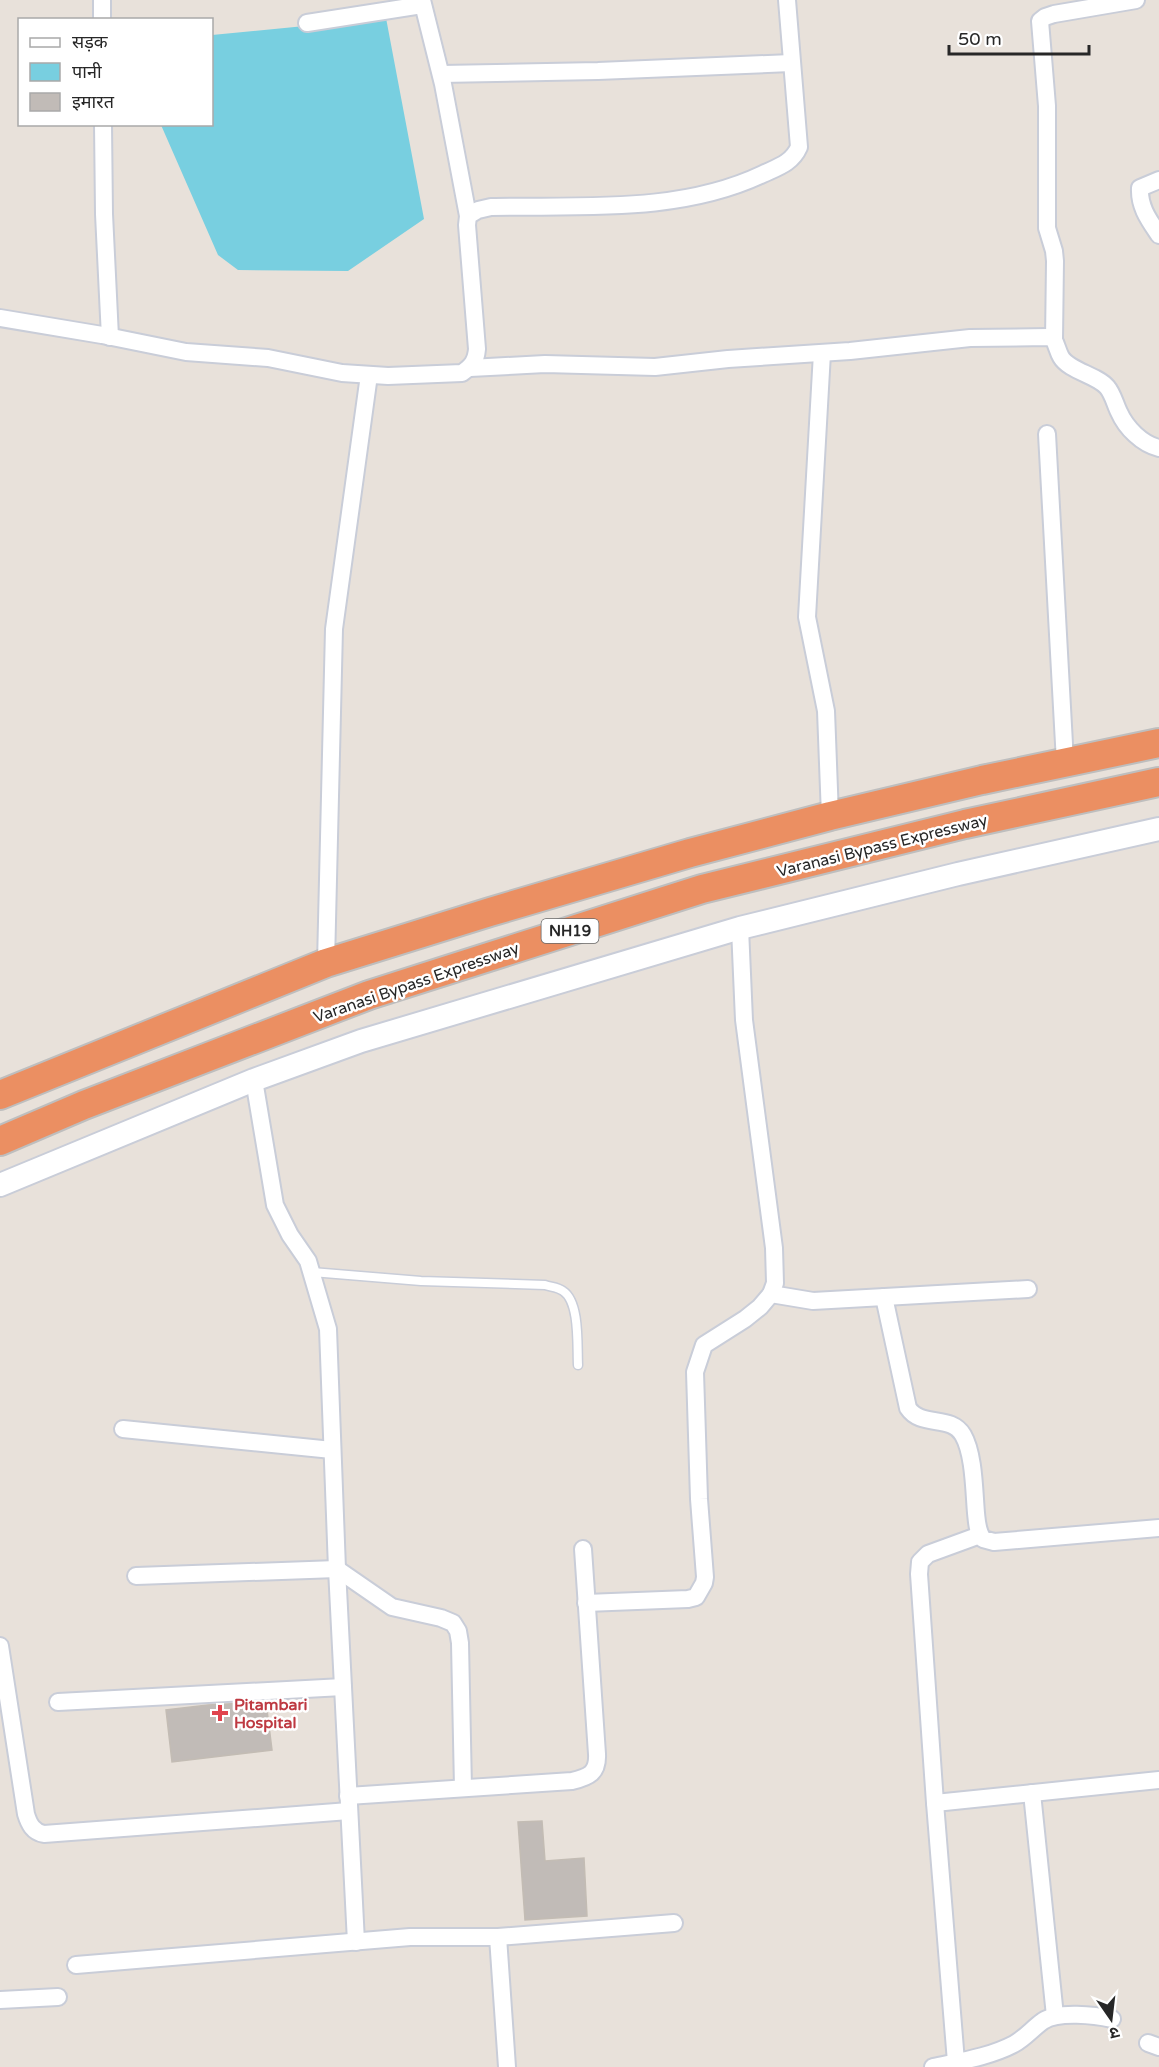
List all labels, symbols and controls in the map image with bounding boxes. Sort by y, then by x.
legend [18,18,213,126]
scale bar [949,18,1088,56]
text: 50 m [958,28,1002,50]
text: सड़क [72,31,109,53]
text: पानी [72,61,102,83]
text: इमारत [72,91,115,113]
street label: Varanasi Bypass Expressway [775,810,990,882]
road number: NH19 [542,919,598,943]
street label: Varanasi Bypass Expressway [311,938,522,1028]
place label: Pitambari Hospital [234,1695,308,1733]
marker: Pitambari Hospital [211,1704,229,1722]
north arrow [1081,1989,1141,2049]
text: उ [1107,2022,1121,2044]

